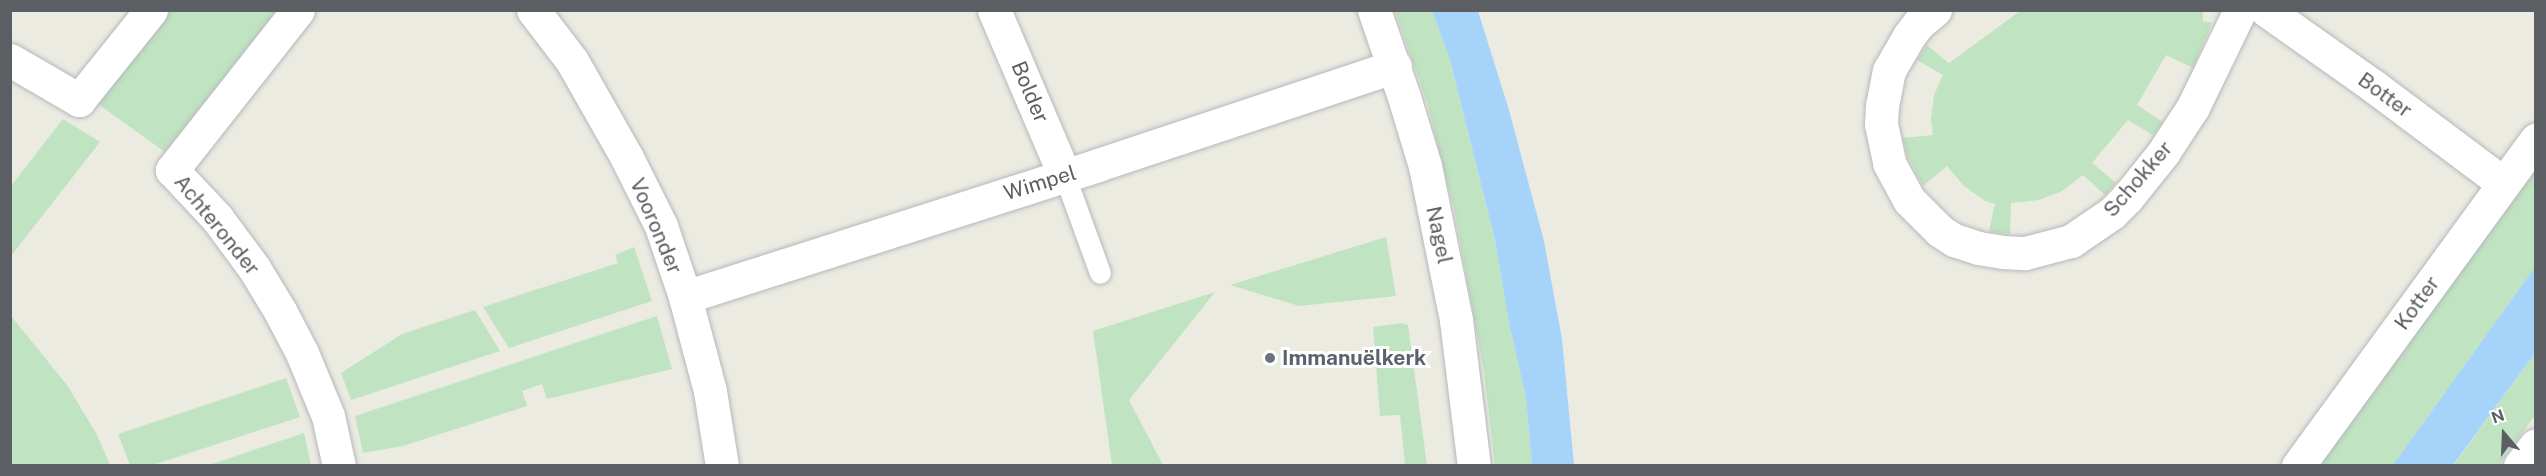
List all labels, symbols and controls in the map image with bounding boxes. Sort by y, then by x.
street label: Bolder [1006,57,1054,127]
street label: Botter [2353,67,2417,123]
street label: Schokker [2098,136,2178,222]
street label: Wimpel [1001,160,1079,206]
street label: Achteronder [169,170,265,280]
street label: Vooronder [625,174,687,278]
street label: Nagel [1421,204,1457,266]
street label: Kotter [2389,271,2445,335]
place label: Immanuëlkerk [1282,345,1426,371]
marker: Immanuëlkerk [1263,351,1277,365]
north arrow [2474,404,2534,464]
text: N [2489,405,2507,428]

